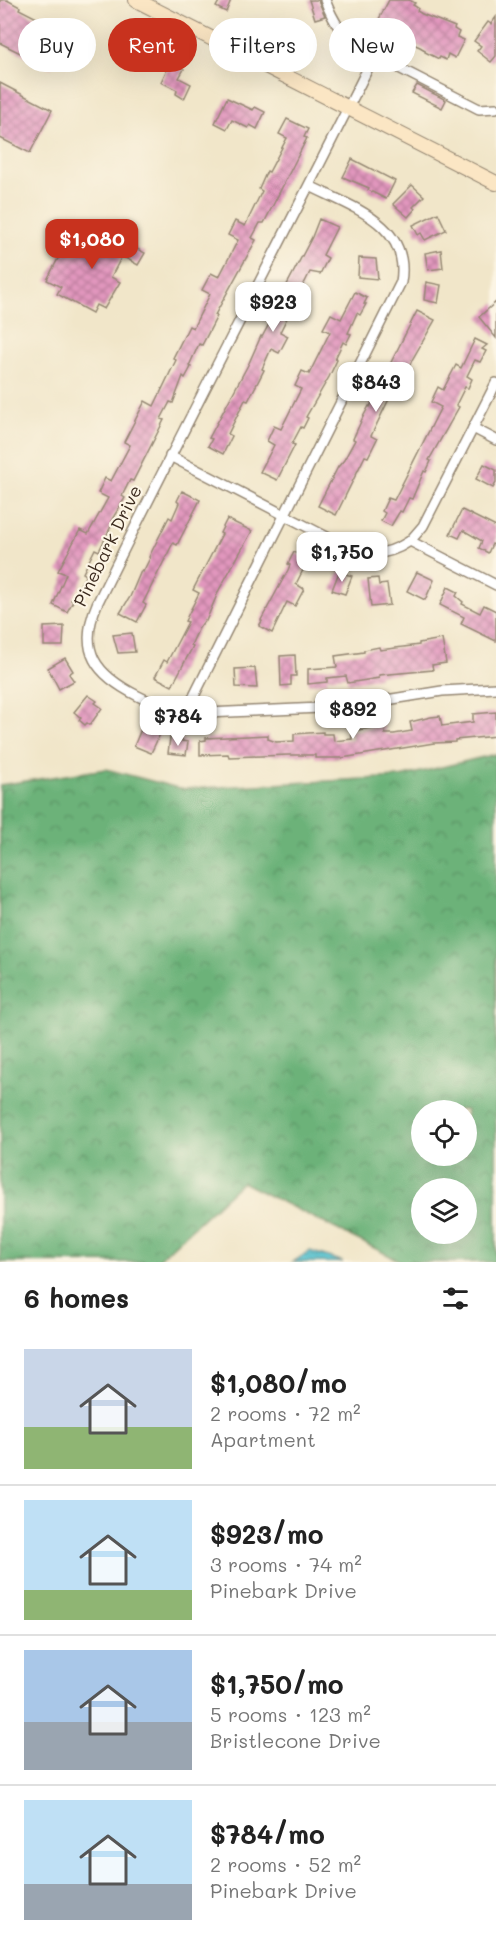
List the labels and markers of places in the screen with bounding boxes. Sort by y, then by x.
pin: $1,080 [43,219,141,270]
pin: $923 [237,282,309,333]
pin: $843 [340,362,412,413]
pin: $1,750 [293,532,391,583]
pin: $892 [317,689,389,740]
pin: $784 [142,696,214,747]

